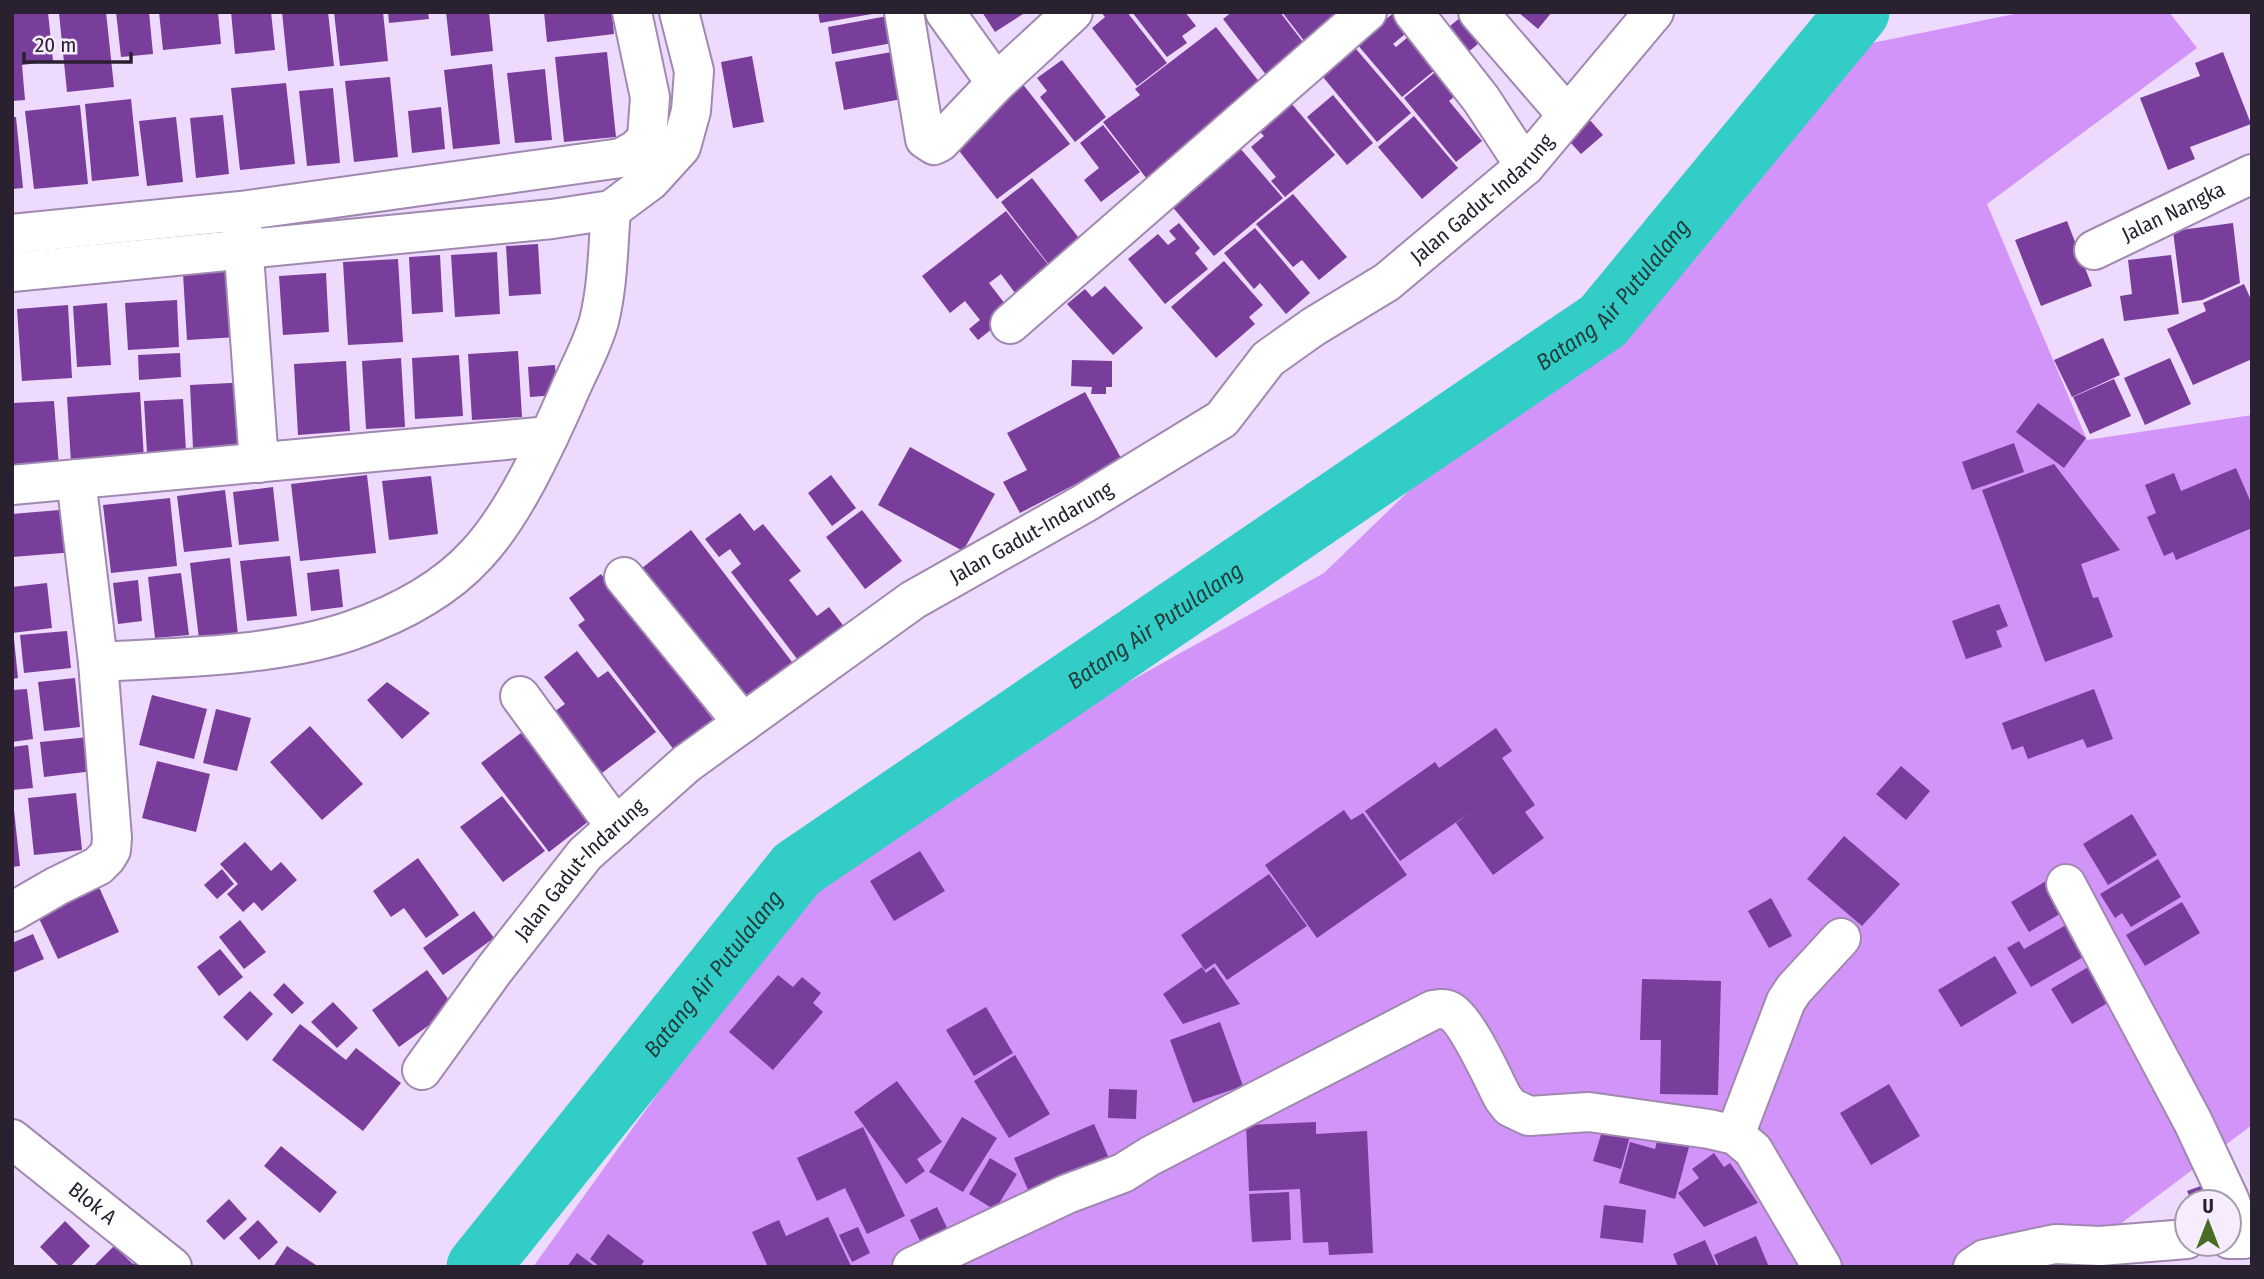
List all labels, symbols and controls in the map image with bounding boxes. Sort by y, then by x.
scale bar [24,21,131,65]
text: 20 m [35,32,76,58]
street label: Jalan Gadut-Indarung [1405,129,1559,270]
street label: Jalan Nangka [2117,176,2229,248]
water label: Batang Air Putulalang [1531,213,1696,376]
street label: Jalan Gadut-Indarung [945,476,1118,590]
water label: Batang Air Putulalang [1062,556,1248,695]
street label: Jalan Gadut-Indarung [509,793,651,946]
water label: Batang Air Putulalang [638,884,789,1063]
street label: Blok A [63,1176,122,1230]
north arrow [2173,1188,2243,1258]
text: U [2202,1195,2214,1218]

